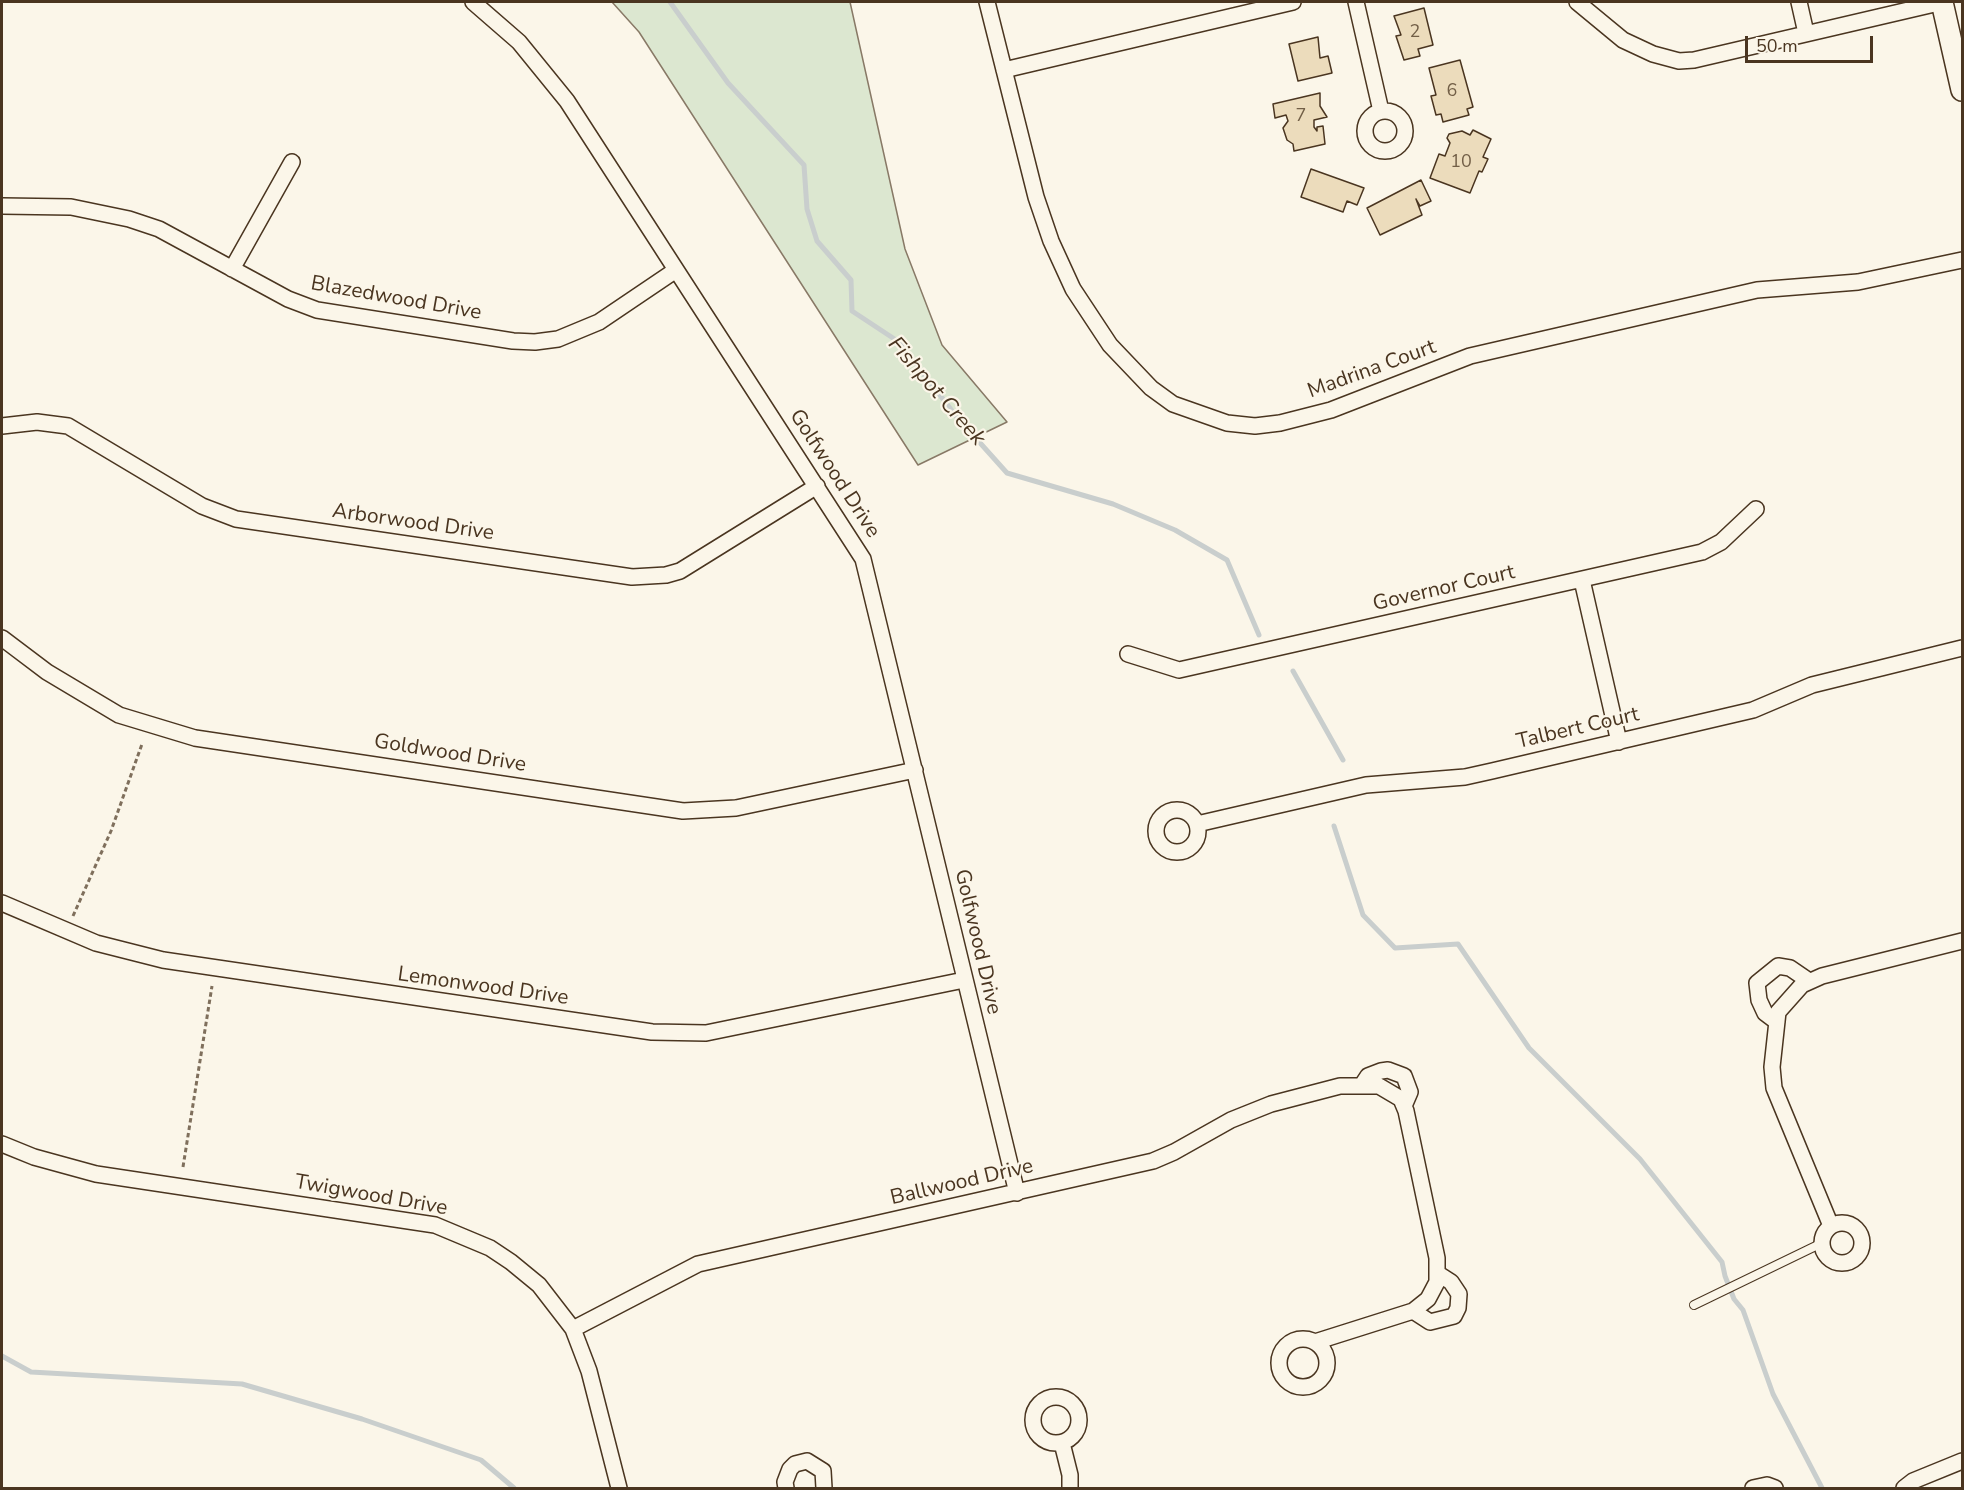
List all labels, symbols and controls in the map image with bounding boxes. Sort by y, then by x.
house number: 2 [1410,22,1420,44]
scale bar [1748,24,1876,62]
text: 50 m [1756,34,1798,58]
house number: 6 [1447,81,1457,103]
house number: 7 [1296,106,1306,128]
house number: 10 [1450,152,1472,174]
street label: Blazedwood Drive [309,272,483,326]
water label: Fishpot Creek [882,332,990,452]
street label: Madrina Court [1305,335,1439,405]
street label: Golfwood Drive [783,405,885,543]
street label: Arborwood Drive [330,499,496,547]
street label: Governor Court [1371,560,1517,618]
street label: Talbert Court [1514,703,1642,755]
street label: Goldwood Drive [372,730,528,778]
street label: Golfwood Drive [948,867,1006,1017]
street label: Lemonwood Drive [396,963,570,1011]
street label: Ballwood Drive [888,1154,1036,1212]
street label: Twigwood Drive [293,1170,449,1222]

